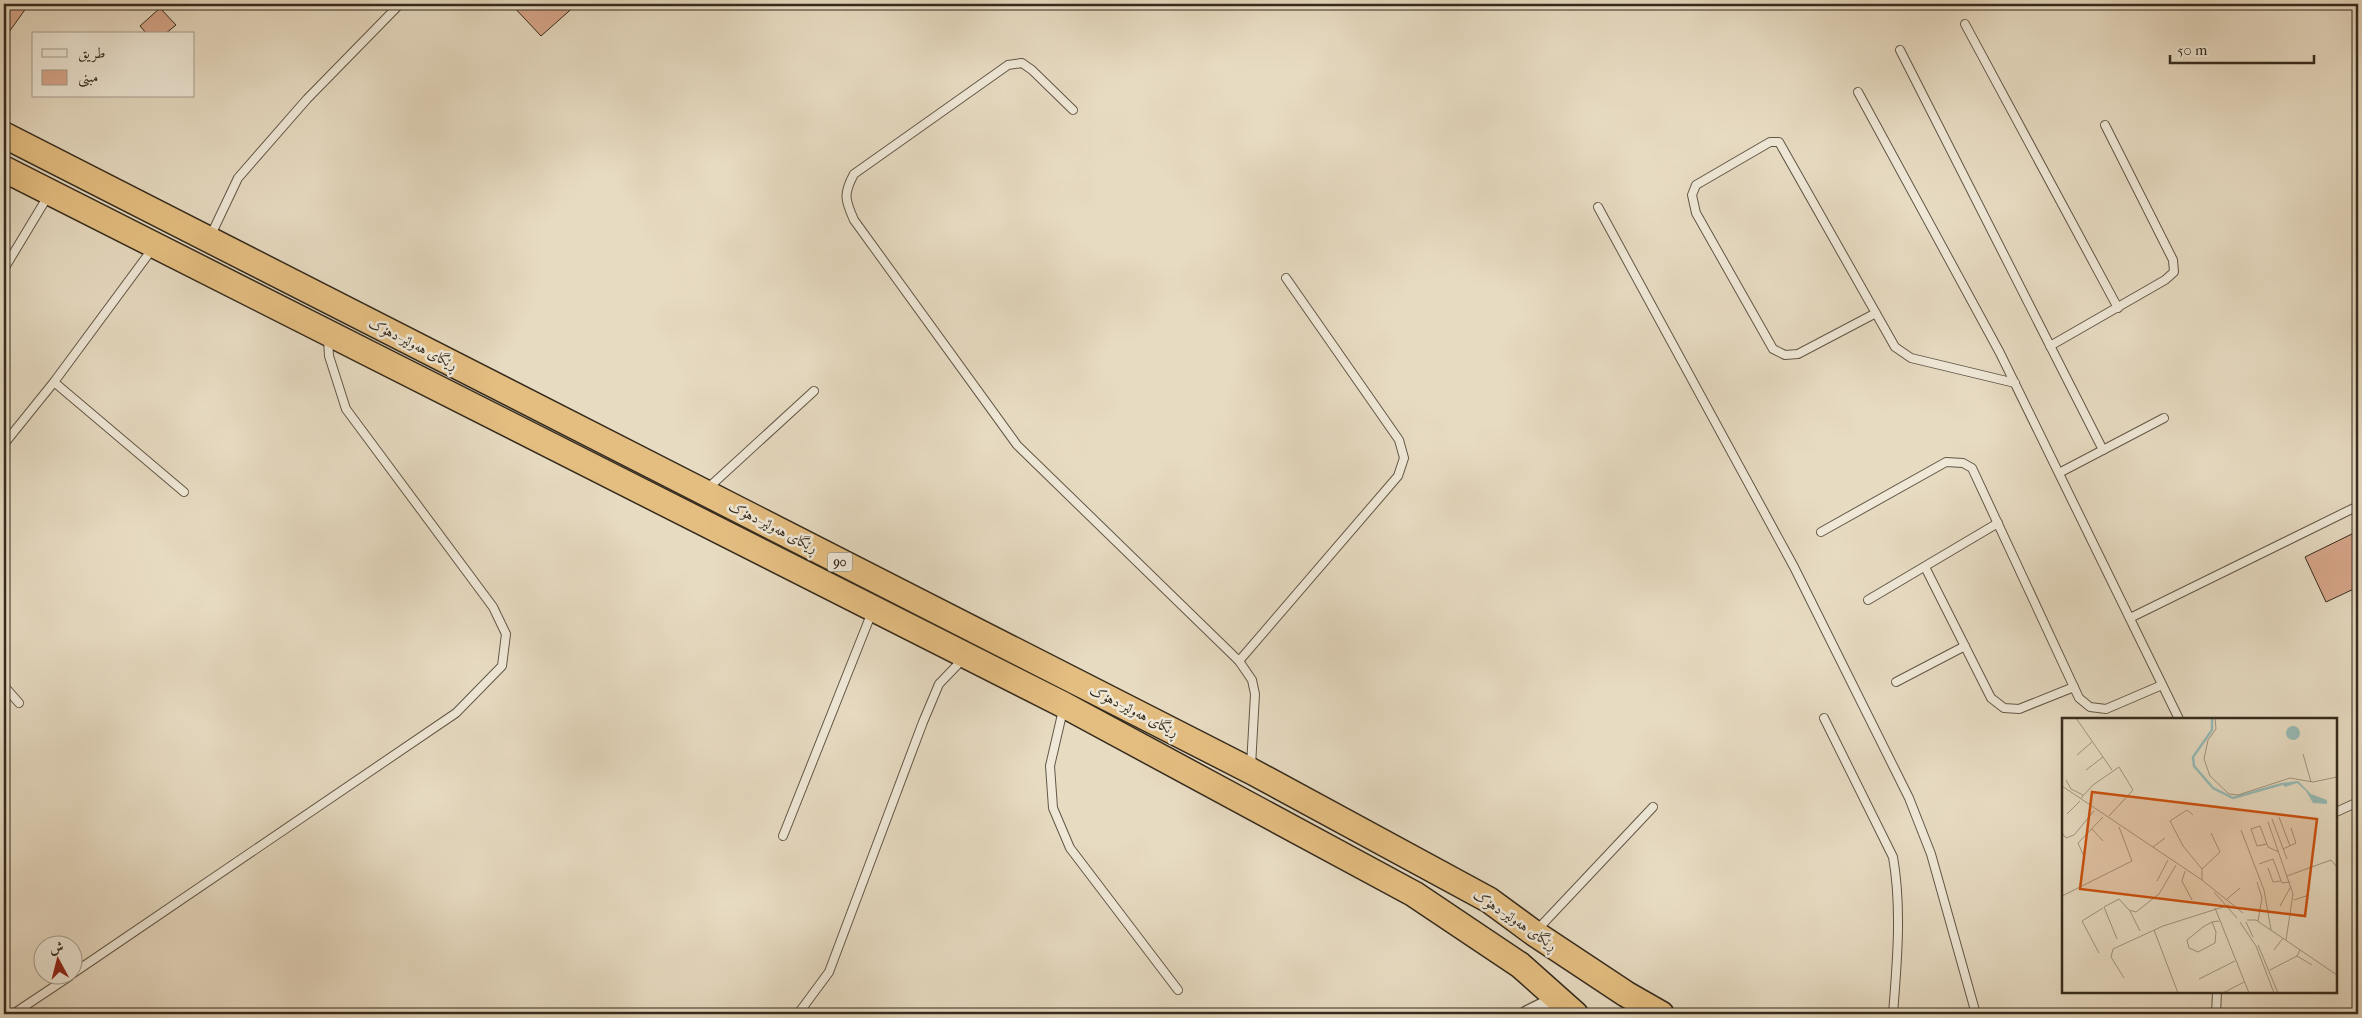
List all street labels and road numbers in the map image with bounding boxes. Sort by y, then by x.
street label: ڕێگای هەولێر-دهۆک [365,314,460,376]
street label: ڕێگای هەولێر-دهۆک [725,497,820,559]
road number: 90 [828,552,852,572]
street label: ڕێگای هەولێر-دهۆک [1086,681,1181,743]
street label: ڕێگای هەولێر-دهۆک [1468,885,1560,957]

